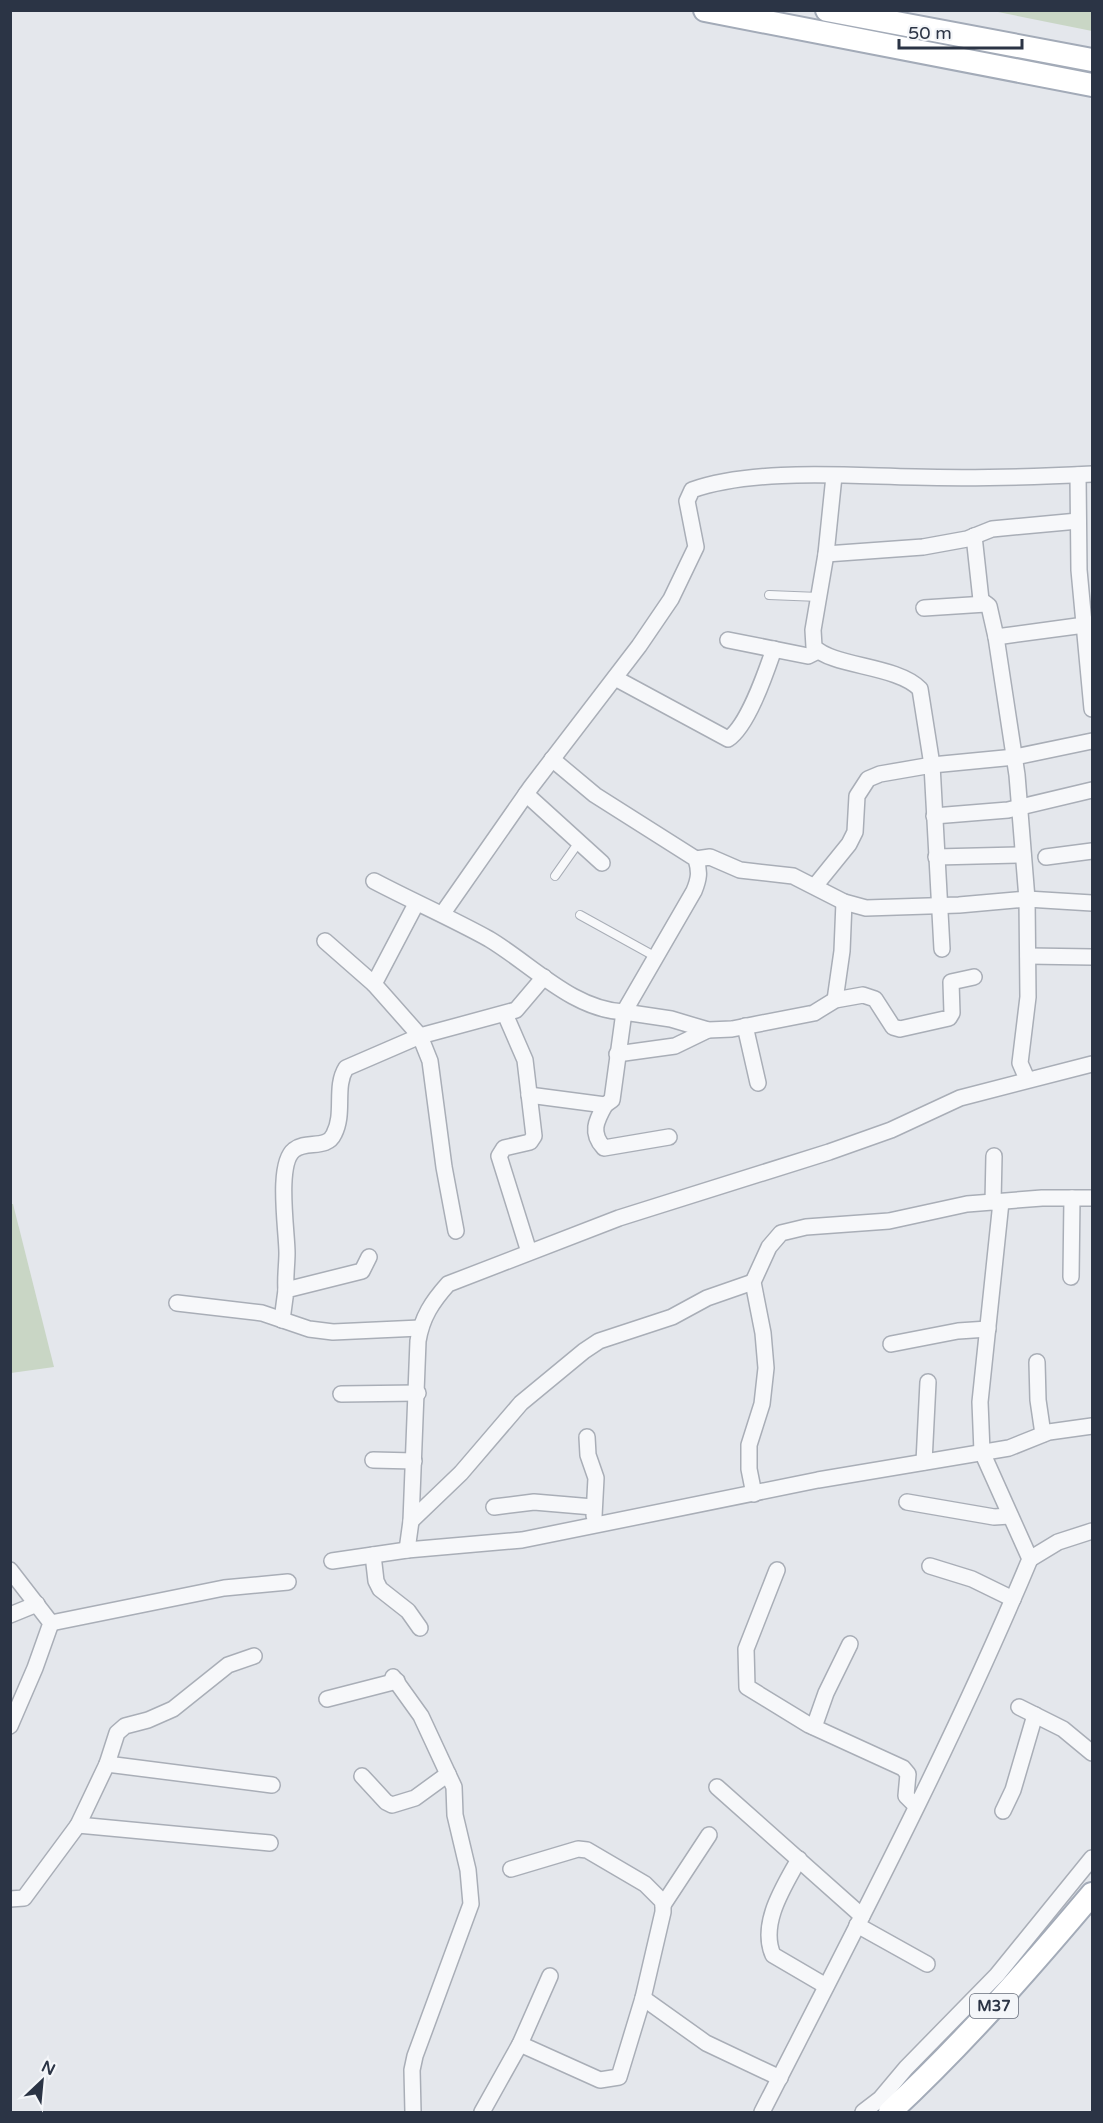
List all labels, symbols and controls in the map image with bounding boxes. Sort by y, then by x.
scale bar [899,12,1022,50]
text: 50 m [908,22,952,44]
road number: M37 [970,1994,1018,2018]
north arrow [12,2051,72,2111]
text: N [38,2057,58,2080]

